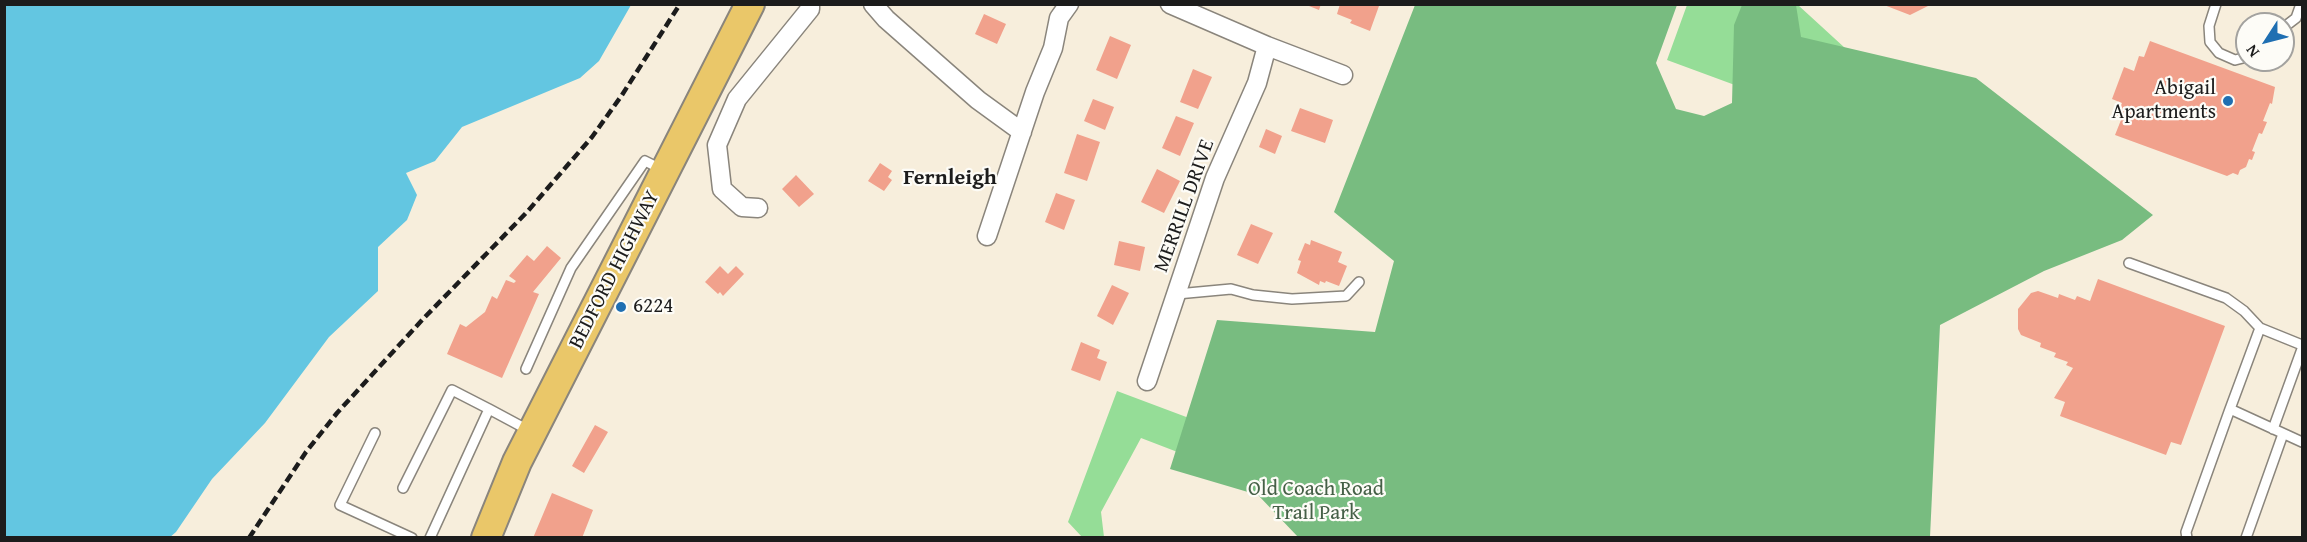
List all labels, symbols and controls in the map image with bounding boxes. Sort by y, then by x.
north arrow [2235,12,2295,72]
text: N [2239,40,2265,63]
place label: Abigail Apartments [2111,76,2216,126]
marker: Abigail Apartments [2221,94,2235,108]
street label: MERRILL DRIVE [1149,136,1221,276]
district label: Fernleigh [903,165,997,191]
street label: BEDFORD HIGHWAY [564,187,666,353]
place label: 6224 [633,294,673,320]
marker: 6224 [614,300,628,314]
park label: Old Coach Road Trail Park [1248,477,1384,527]

